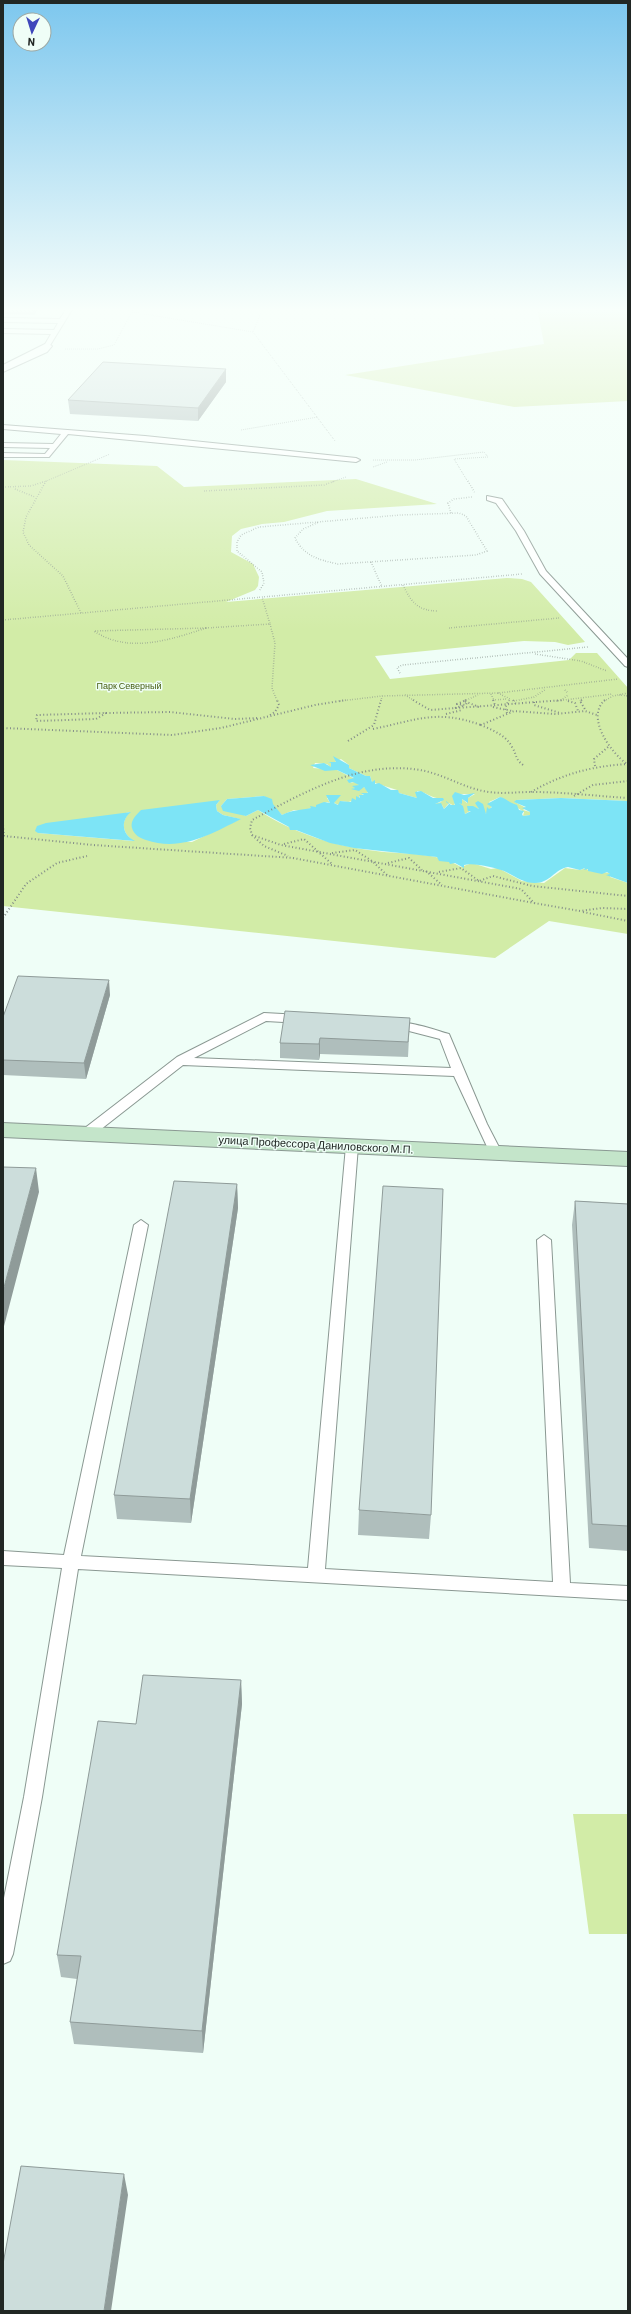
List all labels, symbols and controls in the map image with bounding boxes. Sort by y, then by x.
north arrow [12,12,52,52]
text: N [27,36,35,49]
park label: Парк Северный [97,680,161,691]
street label: улица Профессора Даниловского М.П. [218,1132,414,1156]

